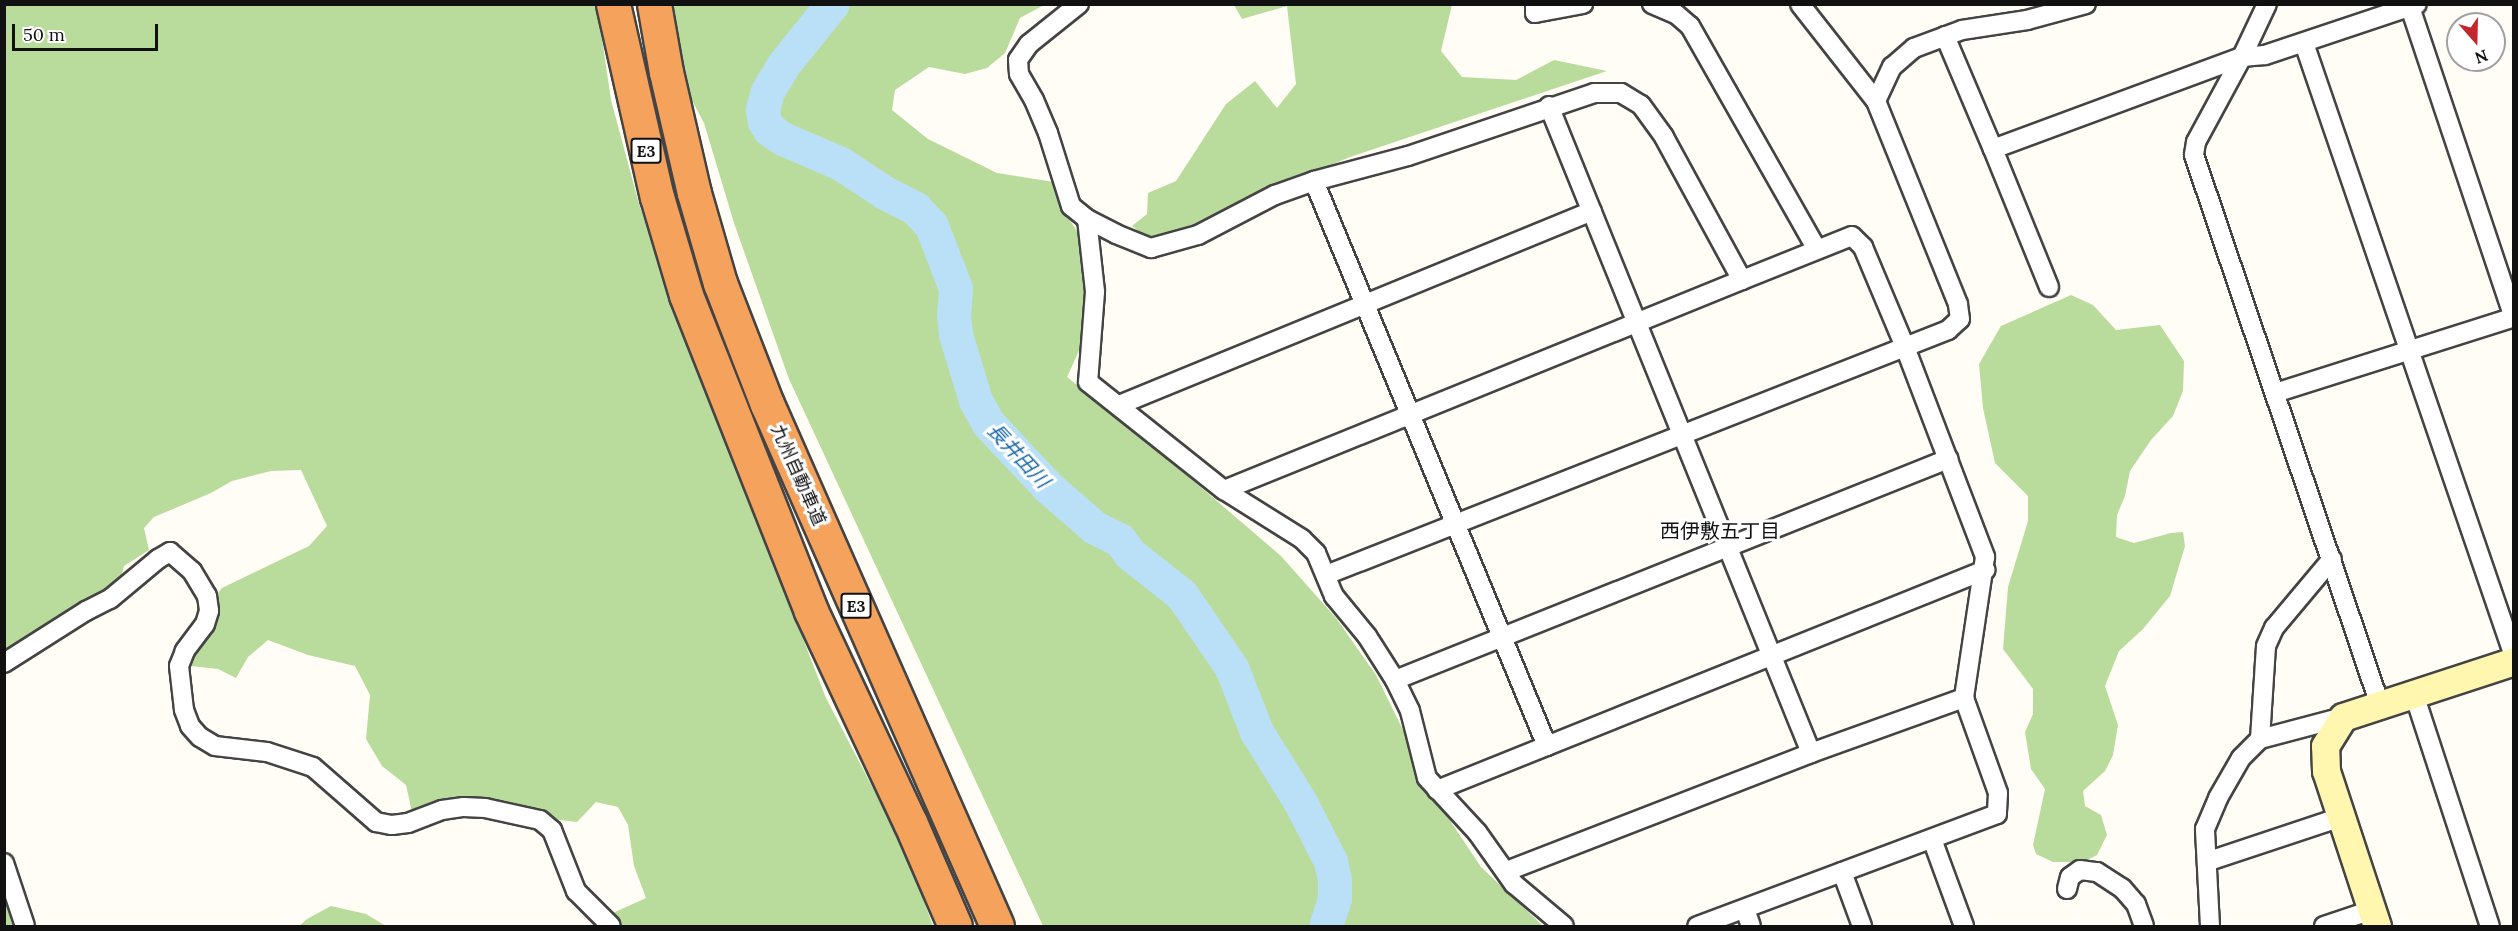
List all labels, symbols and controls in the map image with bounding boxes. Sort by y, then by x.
scale bar [15,12,160,50]
north arrow [2446,12,2506,72]
text: 50 m [23,23,65,46]
text: N [2472,46,2491,69]
road number: E3 [630,138,662,164]
water label: 長井田川 [983,418,1055,492]
street label: 九州自動車道 [766,421,830,529]
district label: 西伊敷五丁目 [1660,518,1780,542]
road number: E3 [840,593,872,619]

